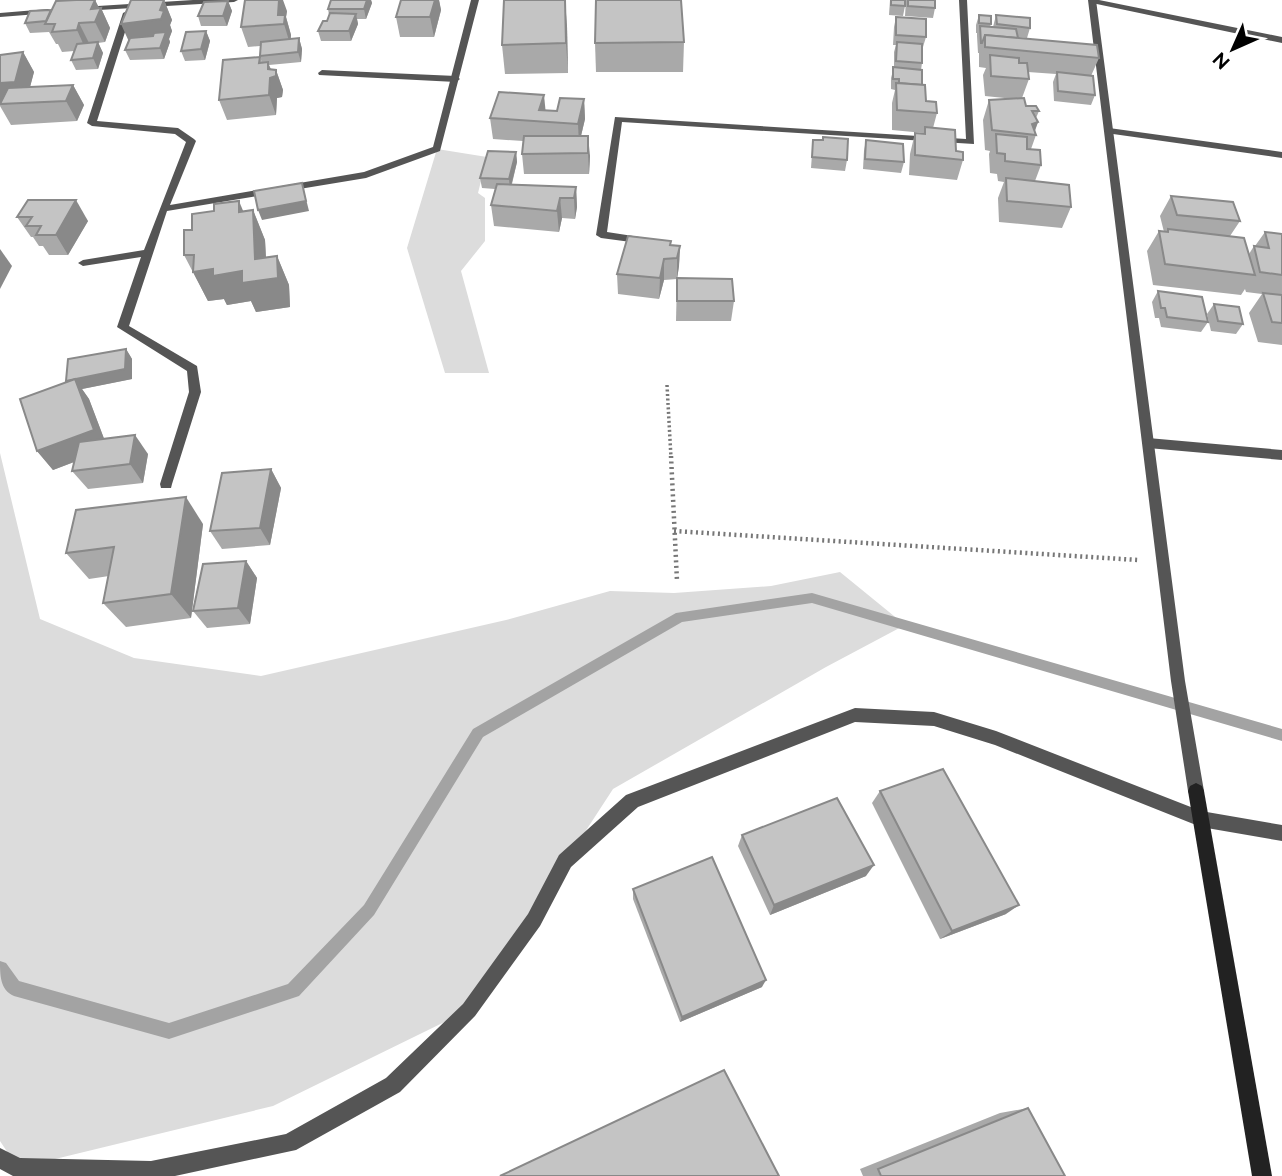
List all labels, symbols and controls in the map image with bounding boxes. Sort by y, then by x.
north arrow [1198,14,1268,84]
text: N [1208,48,1234,74]

